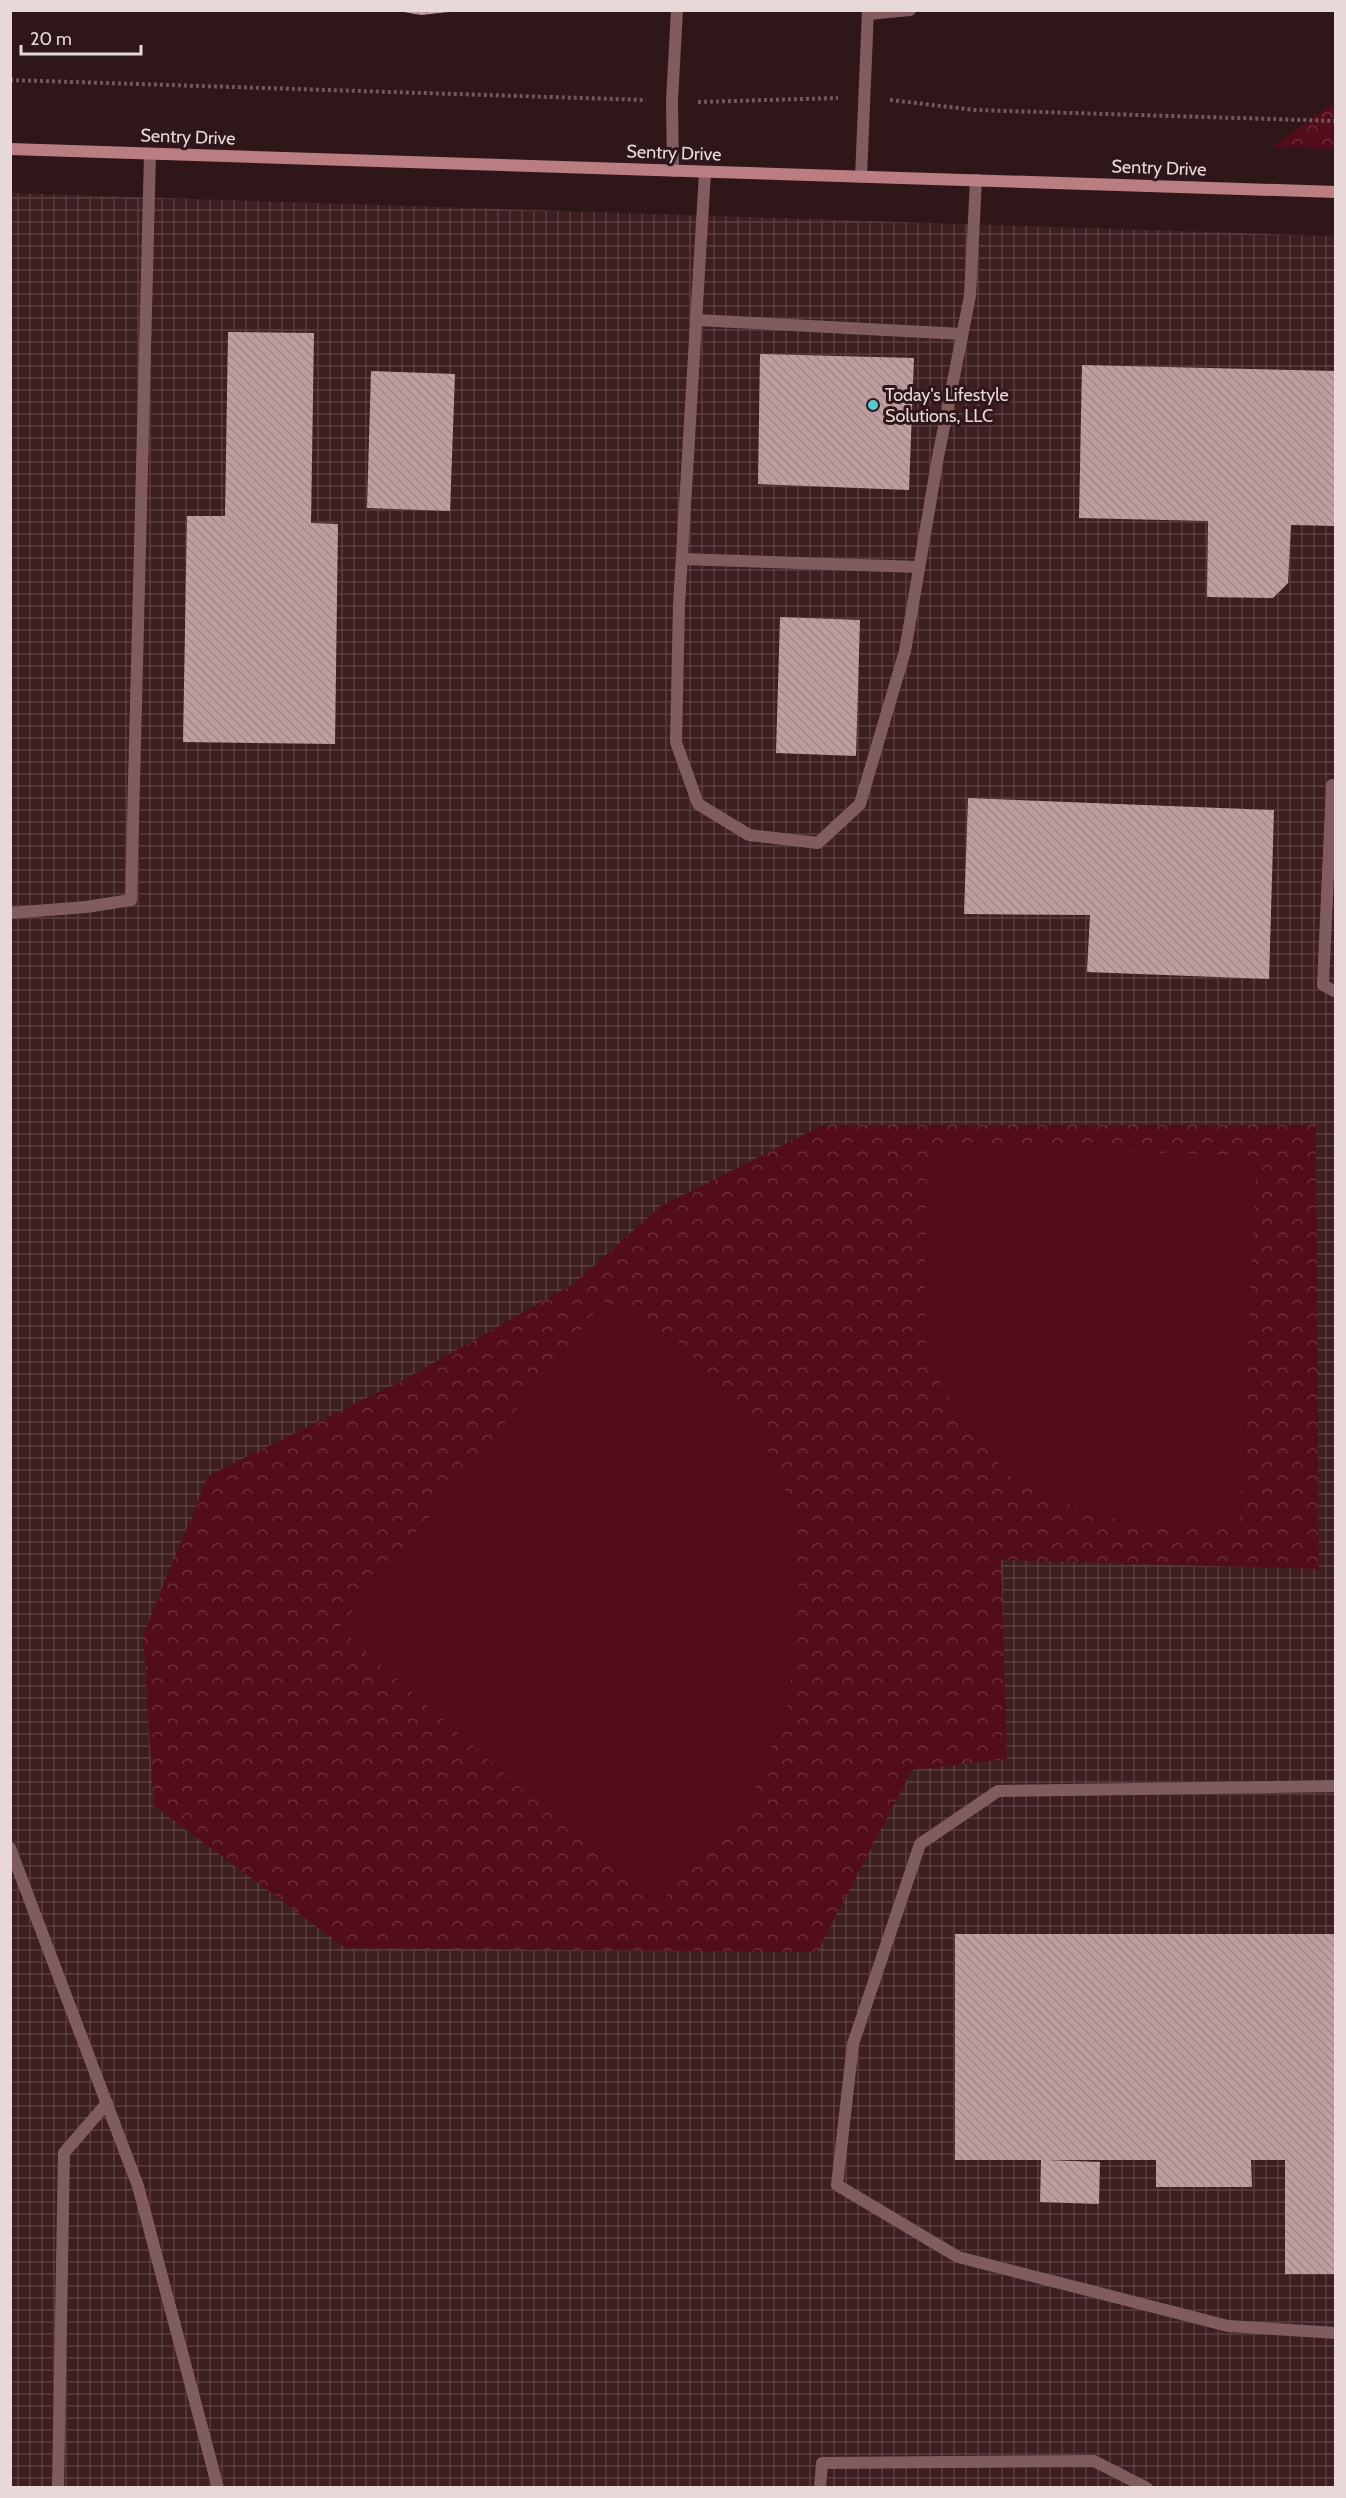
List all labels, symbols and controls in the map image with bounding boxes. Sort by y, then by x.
scale bar [21,18,141,56]
text: 20 m [30,28,72,50]
street label: Sentry Drive [140,124,236,150]
street label: Sentry Drive [626,140,722,166]
street label: Sentry Drive [1111,155,1207,181]
place label: Today's Lifestyle Solutions, LLC [885,384,1009,427]
marker: Today's Lifestyle Solutions, LLC [866,398,880,412]

